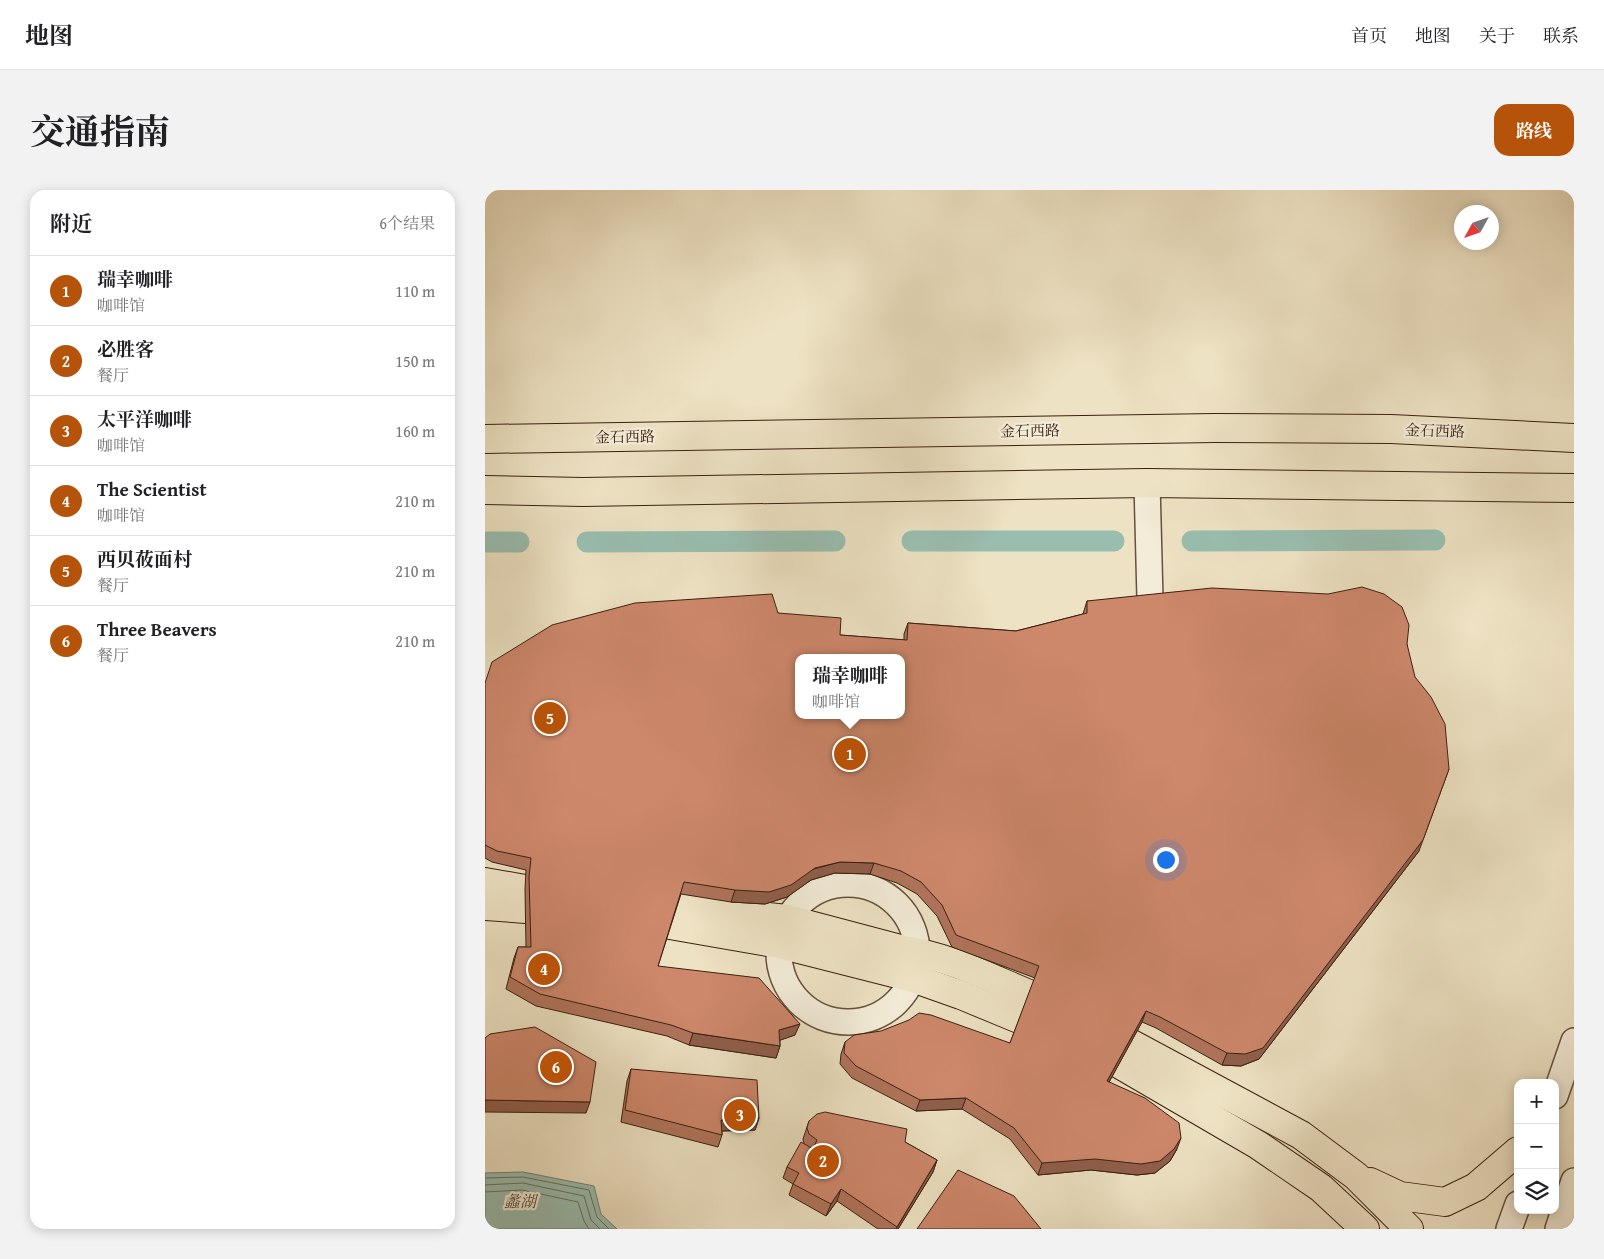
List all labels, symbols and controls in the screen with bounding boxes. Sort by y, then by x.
text: 地图 [25,18,73,53]
text: 首页 [1351,22,1387,49]
text: 地图 [1415,22,1451,49]
text: 关于 [1479,22,1515,49]
text: 联系 [1543,22,1579,49]
button: 路线 [1494,104,1574,156]
text: 交通指南 [30,106,170,157]
north arrow [1454,205,1499,250]
text: 附近 [50,208,92,239]
text: 6个结果 [379,211,435,235]
text: 瑞幸咖啡 [97,265,173,293]
text: 1 [62,279,70,303]
text: 110 m [395,279,435,303]
text: 咖啡馆 [97,293,145,317]
text: 必胜客 [97,335,154,363]
text: 2 [62,349,70,373]
text: 150 m [395,349,435,373]
text: 餐厅 [97,363,129,387]
text: 太平洋咖啡 [97,405,192,433]
text: 3 [62,419,70,443]
text: 160 m [395,419,435,443]
street label: 金石西路 [1000,419,1060,442]
street label: 金石西路 [1405,419,1465,442]
street label: 金石西路 [595,425,655,448]
text: 咖啡馆 [97,433,145,457]
text: The Scientist [97,475,207,503]
text: 4 [62,489,70,513]
text: 210 m [395,489,435,513]
text: 咖啡馆 [97,503,145,527]
text: 西贝莜面村 [97,545,192,573]
text: 5 [62,559,70,583]
text: 210 m [395,559,435,583]
text: 餐厅 [97,573,129,597]
text: Three Beavers [97,615,217,643]
text: 6 [62,629,70,653]
text: 210 m [395,629,435,653]
text: 餐厅 [97,643,129,667]
popup [795,654,905,719]
text: 瑞幸咖啡 [812,661,888,689]
text: 咖啡馆 [812,689,860,713]
pin: 5 [534,699,566,737]
pin: 1 [834,735,866,773]
your location [1153,847,1179,873]
pin: 4 [528,950,560,988]
pin: 6 [540,1048,572,1086]
map controls [1514,1079,1559,1214]
button: + [1514,1079,1559,1124]
pin: 3 [724,1096,756,1134]
button: − [1514,1124,1559,1169]
pin: 2 [807,1142,839,1180]
button: layers [1514,1169,1559,1214]
water label: 蠡湖 [504,1189,539,1213]

